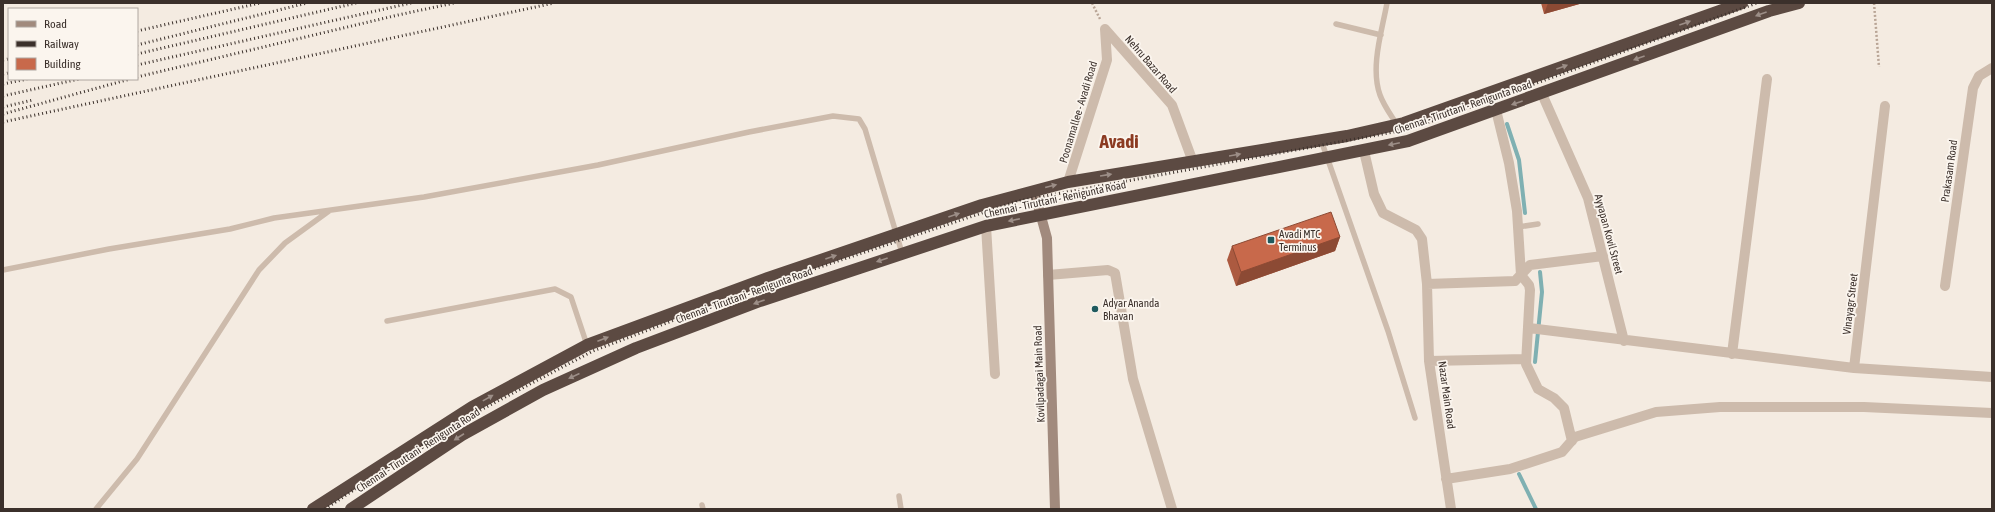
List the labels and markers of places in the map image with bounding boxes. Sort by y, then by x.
place label: Avadi MTC Terminus [1279,228,1320,253]
marker: Avadi MTC Terminus [1266,235,1276,245]
place label: Adyar Ananda Bhavan [1103,297,1159,322]
marker: Adyar Ananda Bhavan [1090,304,1100,314]

